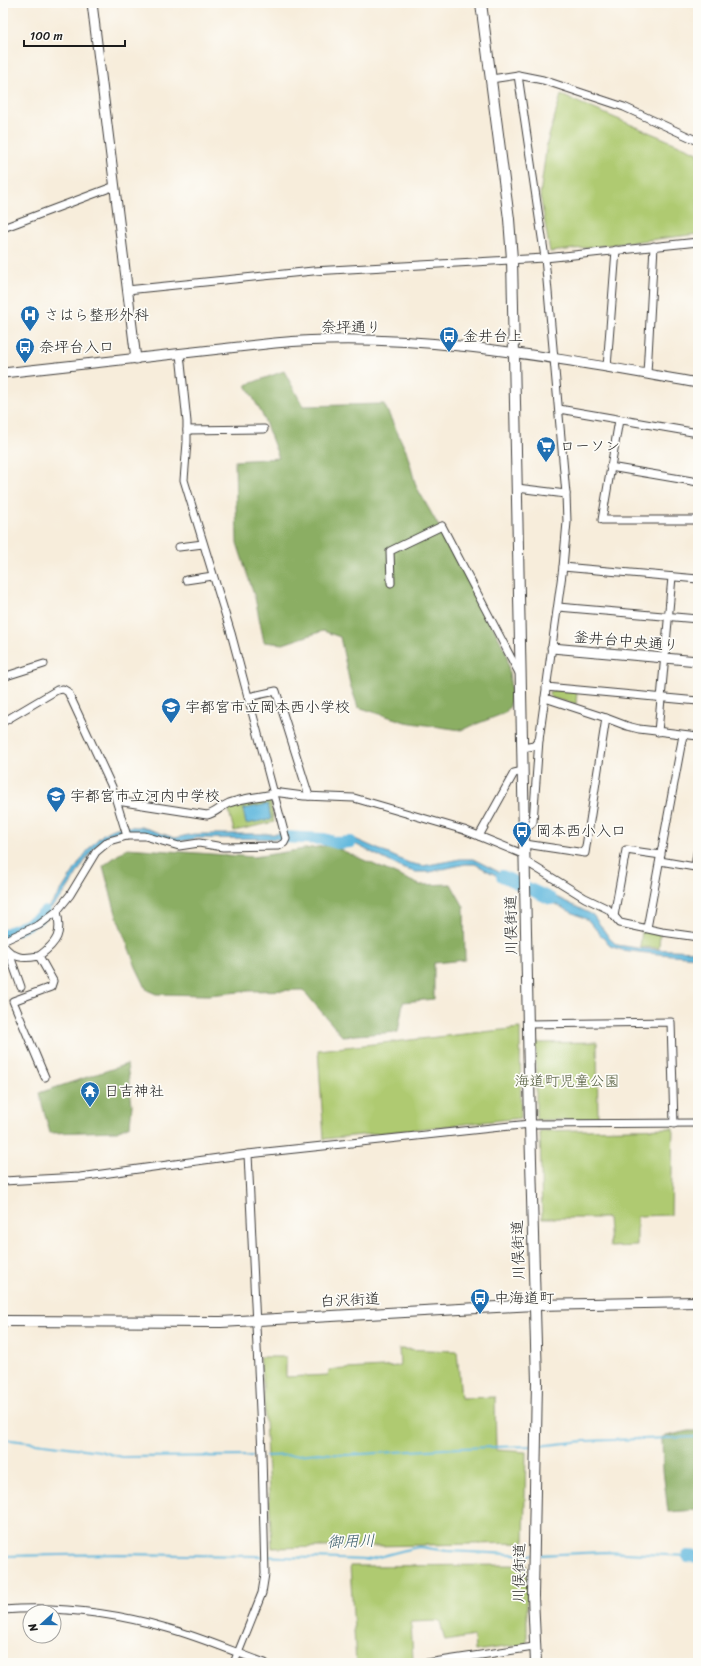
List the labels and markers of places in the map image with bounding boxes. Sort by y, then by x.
place label: さはら整形外科 [44,302,149,328]
hospital icon: さはら整形外科 [19,304,41,332]
place label: 金井台上 [463,323,523,349]
bus stop icon: 金井台上 [438,325,460,353]
place label: 奈坪台入口 [39,334,114,360]
bus stop icon: 奈坪台入口 [14,336,36,364]
place label: ローソン [560,433,620,459]
supermarket icon: ローソン [535,435,557,463]
place label: 宇都宮市立岡本西小学校 [185,694,350,720]
school or university icon: 宇都宮市立岡本西小学校 [160,696,182,724]
place label: 宇都宮市立河内中学校 [70,783,220,809]
school or university icon: 宇都宮市立河内中学校 [45,785,67,813]
place label: 岡本西小入口 [536,818,626,844]
bus stop icon: 岡本西小入口 [511,820,533,848]
place label: 日吉神社 [104,1078,164,1104]
temple icon: 日吉神社 [79,1080,101,1108]
place label: 中海道町 [494,1285,555,1311]
bus stop icon: 中海道町 [469,1287,491,1315]

